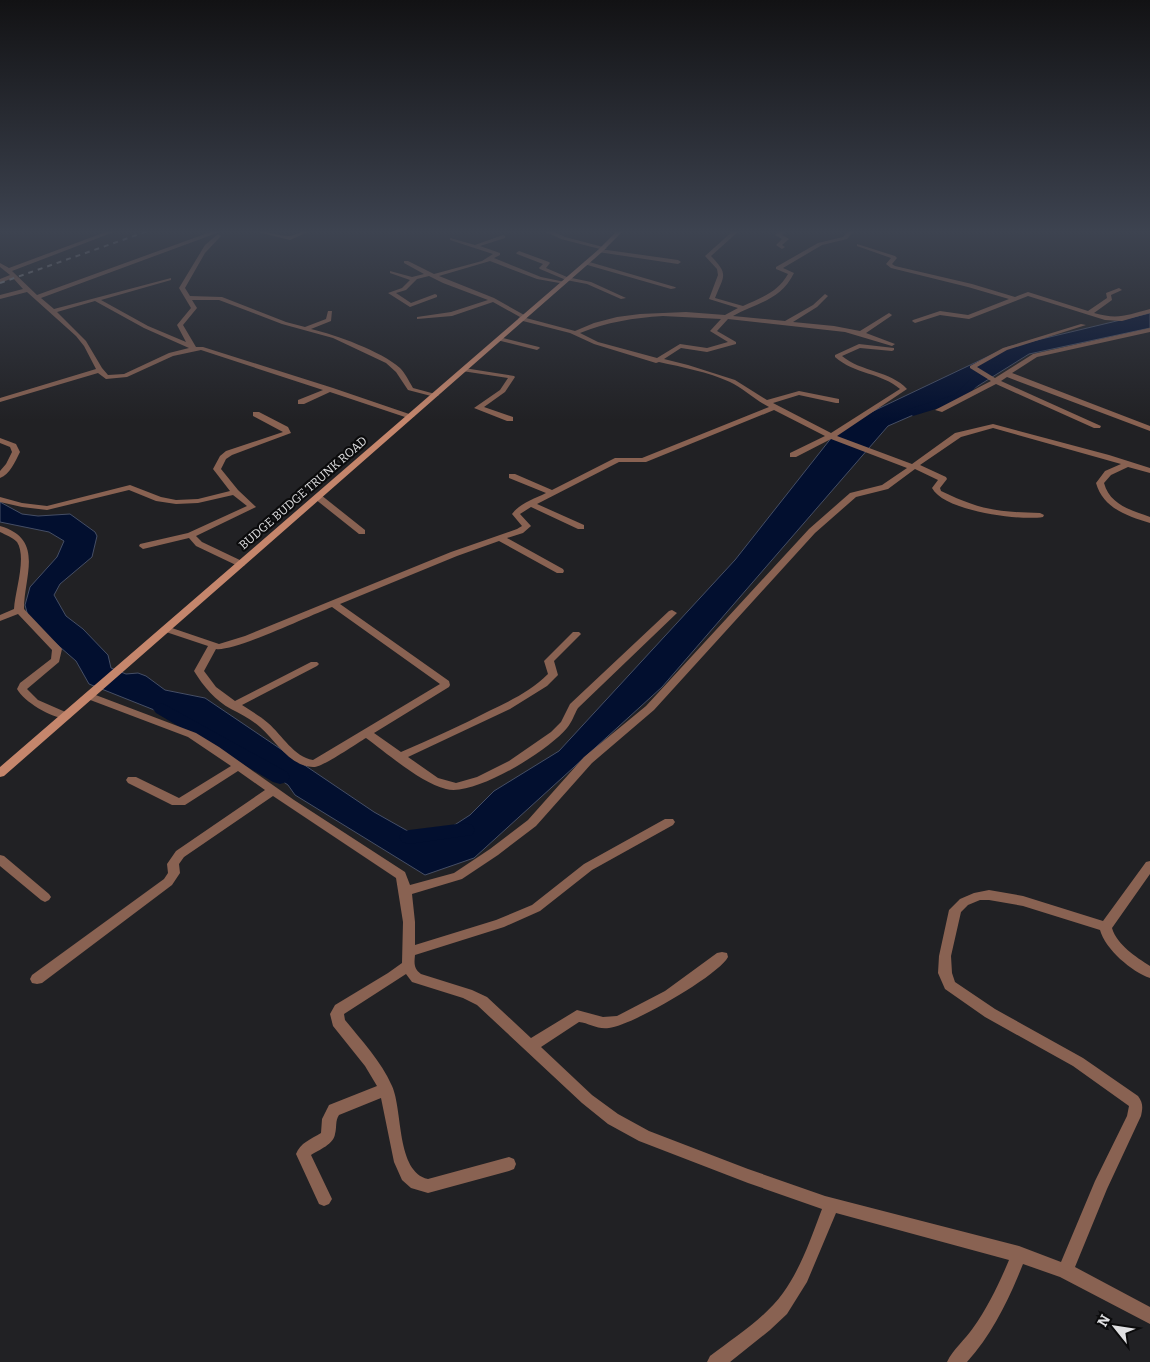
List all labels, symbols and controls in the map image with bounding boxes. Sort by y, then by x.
street label: BUDGE BUDGE TRUNK ROAD [236,434,370,552]
north arrow [1090,1302,1140,1352]
text: N [1094,1312,1114,1330]

